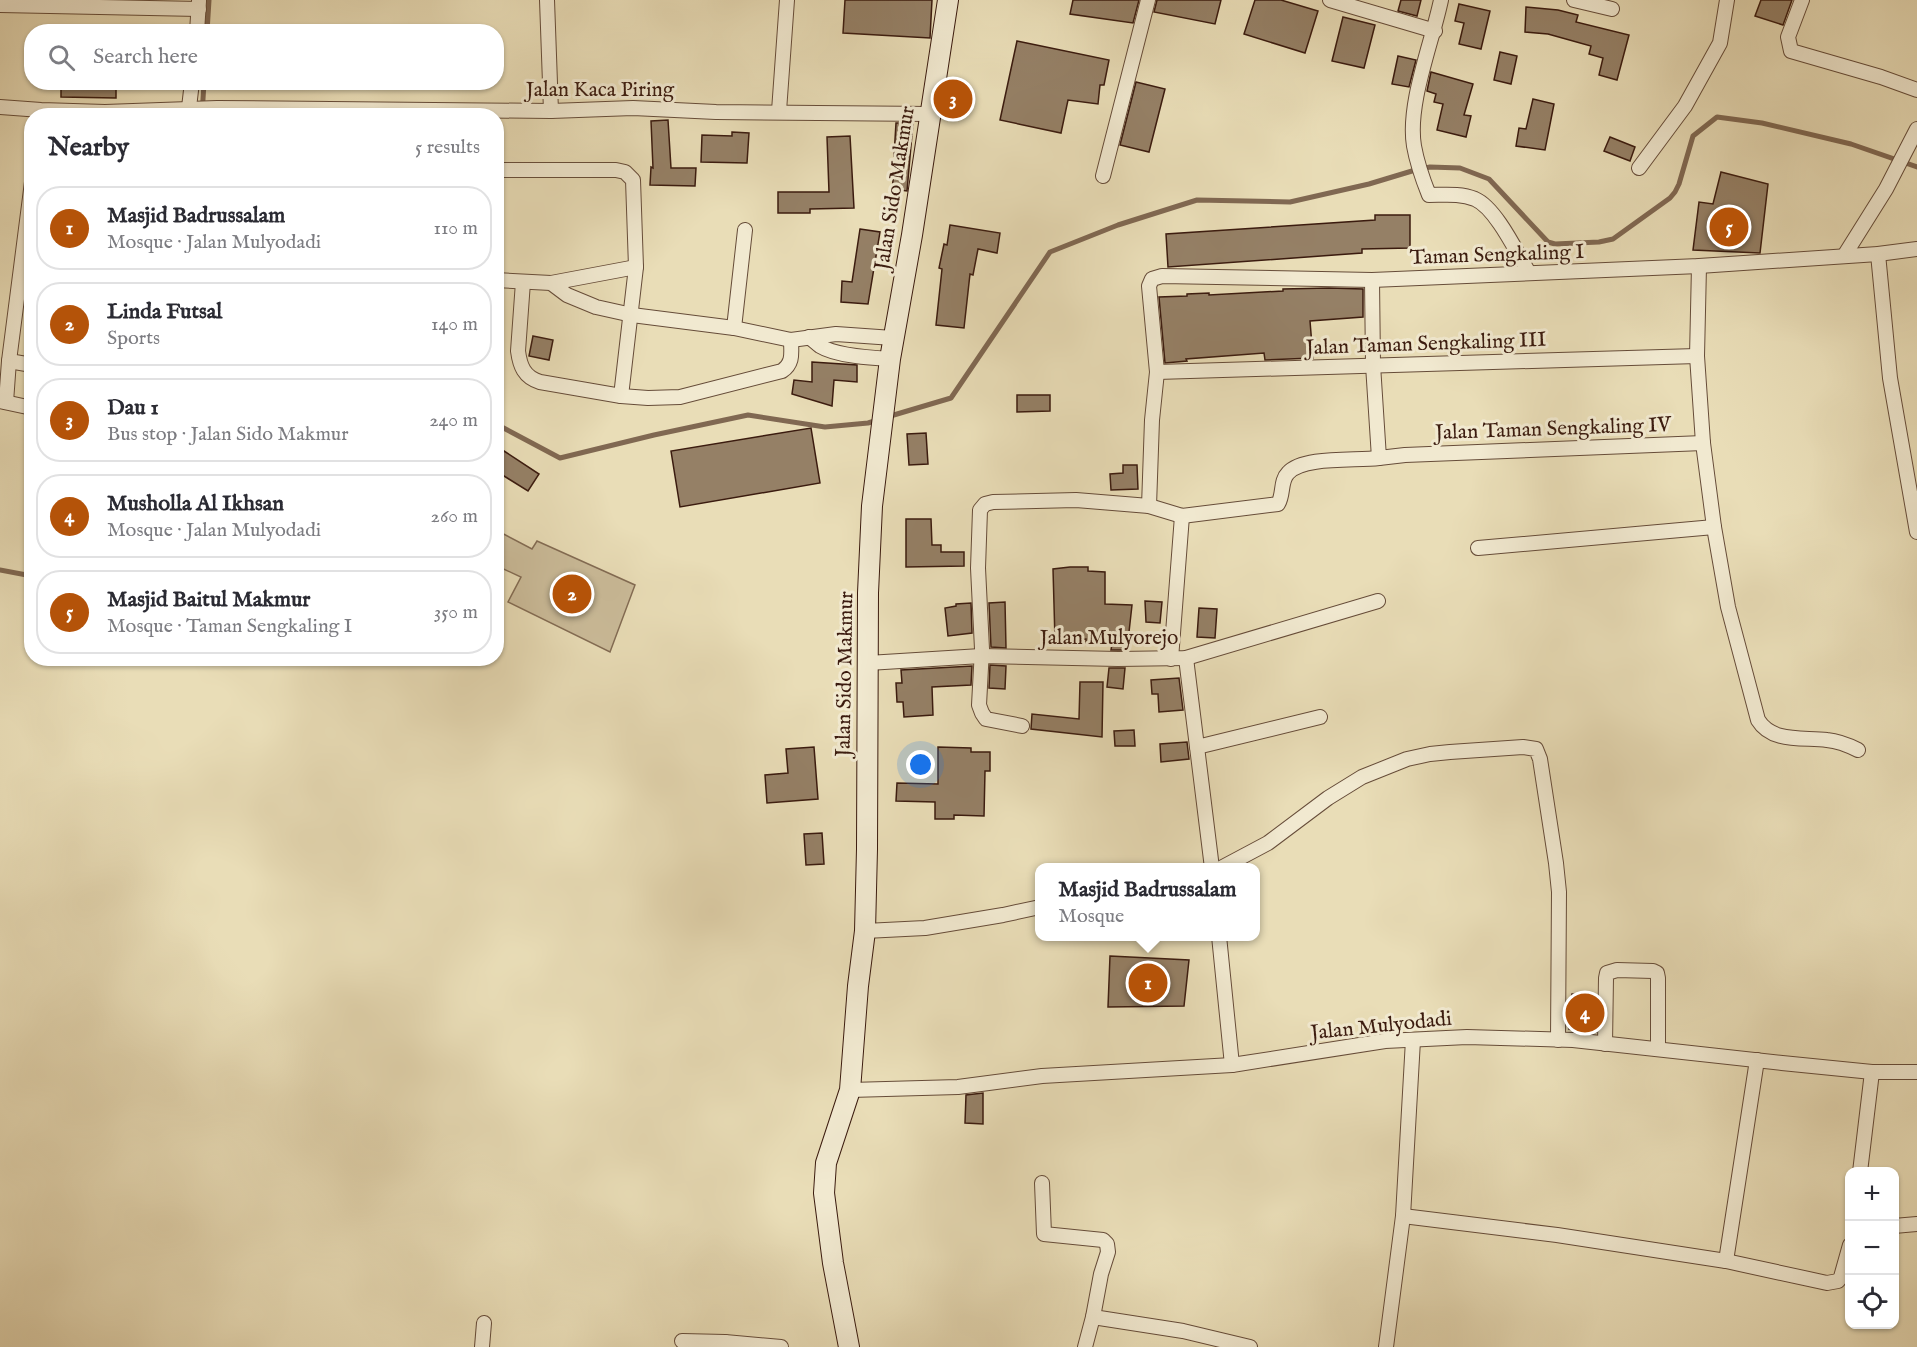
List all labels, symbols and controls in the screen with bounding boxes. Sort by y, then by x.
search box [24,24,504,90]
icon: search [45,41,78,74]
text: Search here [93,43,198,71]
pin: 3 [934,76,972,122]
street label: Jalan Kaca Piring [524,77,675,104]
street label: Jalan Sido Makmur [869,104,922,274]
text: Nearby [48,131,129,164]
text: 5 results [415,135,480,160]
text: Masjid Badrussalam [107,202,285,230]
pin: 5 [1710,204,1748,250]
text: 1 [66,216,73,241]
text: 110 m [434,216,478,241]
text: Mosque · Jalan Mulyodadi [107,230,321,255]
street label: Taman Sengkaling I [1409,239,1585,272]
text: Linda Futsal [107,298,222,326]
text: 2 [65,312,74,337]
text: 140 m [431,312,478,337]
text: Sports [107,326,160,351]
street label: Jalan Taman Sengkaling III [1303,327,1547,362]
text: Dau 1 [107,394,159,422]
text: 3 [66,408,73,433]
text: 240 m [429,408,478,433]
street label: Jalan Taman Sengkaling IV [1433,412,1673,447]
text: Bus stop · Jalan Sido Makmur [107,422,349,447]
text: Musholla Al Ikhsan [107,490,284,518]
text: 4 [65,504,74,529]
text: 260 m [431,504,478,529]
text: Mosque · Jalan Mulyodadi [107,518,321,543]
pin: 2 [552,572,592,616]
text: Masjid Baitul Makmur [107,586,310,614]
street label: Jalan Sido Makmur [831,591,860,759]
text: 5 [66,600,73,625]
text: 350 m [434,600,478,625]
text: Mosque · Taman Sengkaling I [107,614,352,639]
street label: Jalan Mulyorejo [1038,625,1178,652]
your location [906,750,935,779]
popup [1035,863,1260,941]
text: Masjid Badrussalam [1058,876,1237,904]
text: Mosque [1058,904,1124,929]
pin: 1 [1128,960,1168,1006]
pin: 4 [1566,990,1604,1036]
street label: Jalan Mulyodadi [1307,1006,1453,1048]
map controls [1845,1167,1899,1329]
button: + [1845,1167,1899,1221]
button: − [1845,1221,1899,1275]
button: locate [1845,1275,1899,1329]

